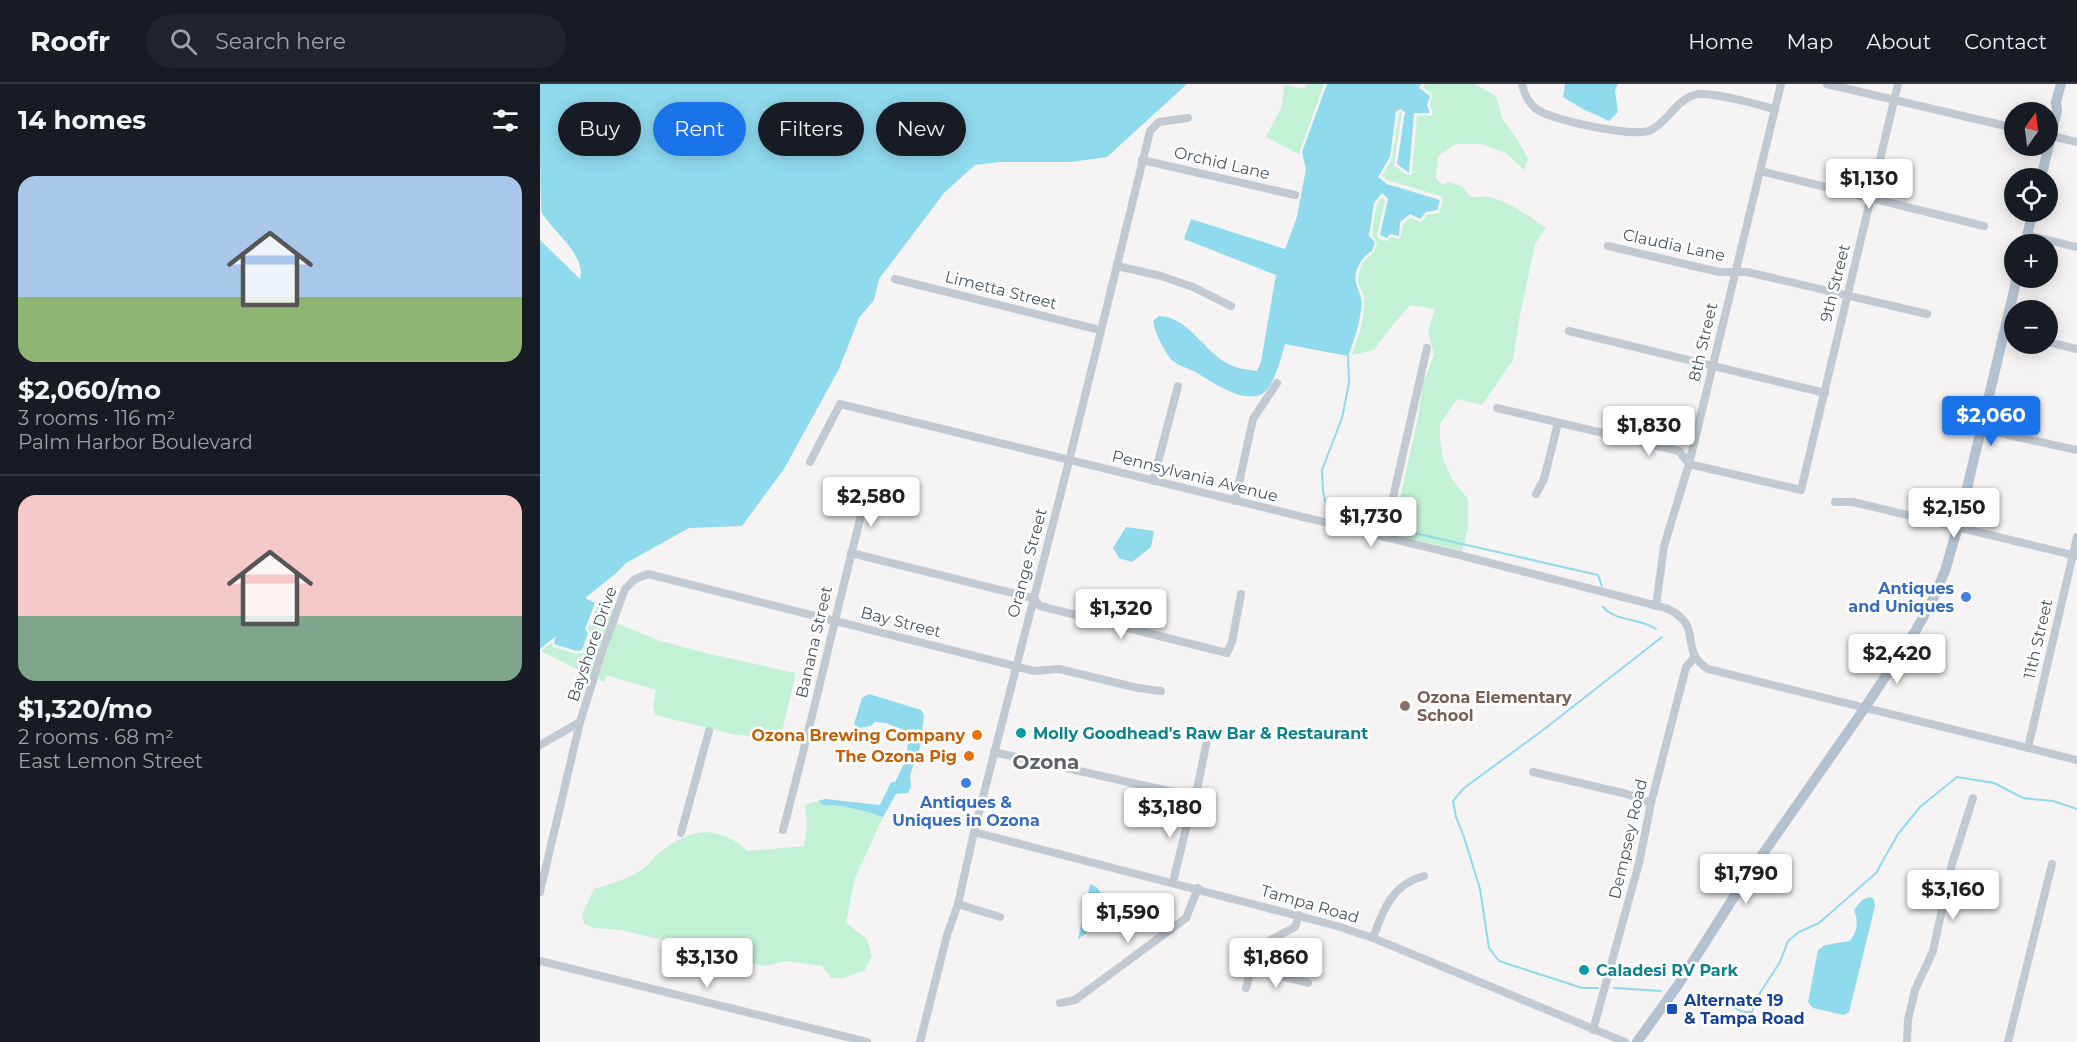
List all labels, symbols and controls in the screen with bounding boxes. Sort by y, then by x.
search box [146,14,566,68]
text: Roofr [30,24,110,58]
icon: search [167,25,200,58]
text: Search here [215,28,346,55]
text: Home [1688,29,1753,54]
text: Map [1786,29,1833,54]
text: About [1866,29,1931,54]
text: Contact [1964,29,2047,54]
chip: Buy [558,102,641,156]
chip: Rent [653,102,746,156]
chip: Filters [758,102,864,156]
chip: New [876,102,966,156]
north arrow [2004,102,2058,156]
map controls [2004,102,2058,354]
text: 14 homes [18,104,146,136]
icon: filters [489,104,522,137]
street label: Orchid Lane [1172,143,1272,183]
pin: $1,130 [1820,159,1918,210]
text: $1,130 [1840,166,1898,190]
button: locate [2004,168,2058,222]
icon: home [216,215,324,323]
street label: Claudia Lane [1621,225,1727,265]
button: + [2004,234,2058,288]
street label: 9th Street [1816,242,1854,324]
street label: Limetta Street [943,267,1059,313]
street label: 8th Street [1685,300,1721,383]
button: − [2004,300,2058,354]
text: $2,060/mo [18,374,161,406]
pin: $2,060 [1942,396,2040,447]
text: $2,060 [1956,403,2026,427]
text: 3 rooms · 116 m² [18,406,176,430]
pin: $1,830 [1600,406,1698,457]
text: $1,830 [1617,413,1681,437]
text: Palm Harbor Boulevard [18,430,253,454]
street label: Pennsylvania Avenue [1110,446,1280,506]
pin: $2,580 [822,477,920,528]
text: $2,580 [837,484,905,508]
pin: $2,150 [1905,488,2003,539]
text: $2,150 [1923,495,1986,519]
pin: $1,730 [1322,497,1420,548]
text: $1,730 [1340,504,1403,528]
street label: Orange Street [1003,506,1051,620]
icon: home [216,534,324,642]
place label: Antiques and Uniques [1848,579,1954,616]
street label: Bayshore Drive [563,584,621,704]
street label: Banana Street [792,584,836,700]
pin: $1,320 [1072,589,1170,640]
marker: Antiques and Uniques [1959,590,1973,604]
text: $1,320 [1090,596,1152,620]
street label: 11th Street [2020,597,2057,681]
street label: Bay Street [859,603,944,641]
pin: $2,420 [1848,634,1946,685]
text: $2,420 [1862,641,1932,665]
place label: Ozona Elementary School [1417,688,1572,725]
text: $1,320/mo [18,693,152,725]
marker: Ozona Elementary School [1398,699,1412,713]
place label: Molly Goodhead's Raw Bar & Restaurant [1033,724,1368,743]
text: 2 rooms · 68 m² [18,725,174,749]
place label: Ozona Brewing Company [752,726,965,745]
marker: Molly Goodhead's Raw Bar & Restaurant [1014,726,1028,740]
marker: Ozona Brewing Company [970,728,984,742]
place label: The Ozona Pig [836,747,957,766]
text: East Lemon Street [18,749,203,773]
marker: The Ozona Pig [962,749,976,763]
district label: Ozona [1013,750,1079,774]
marker: Antiques & Uniques in Ozona [959,776,973,790]
street label: Dempsey Road [1605,777,1651,901]
pin: $3,180 [1121,788,1219,839]
place label: Antiques & Uniques in Ozona [892,793,1040,830]
text: $3,180 [1138,795,1202,819]
pin: $1,790 [1697,854,1795,905]
text: $1,790 [1714,861,1778,885]
pin: $3,160 [1904,870,2002,921]
text: $3,160 [1921,877,1985,901]
street label: Tampa Road [1259,881,1361,927]
pin: $1,590 [1079,893,1177,944]
text: $1,590 [1096,900,1160,924]
pin: $3,130 [658,938,756,989]
pin: $1,860 [1227,938,1325,989]
text: $3,130 [676,945,738,969]
text: $1,860 [1243,945,1309,969]
place label: Caladesi RV Park [1596,961,1739,980]
marker: Caladesi RV Park [1577,963,1591,977]
place label: Alternate 19 & Tampa Road [1683,991,1805,1028]
marker: Alternate 19 & Tampa Road [1665,1002,1679,1016]

